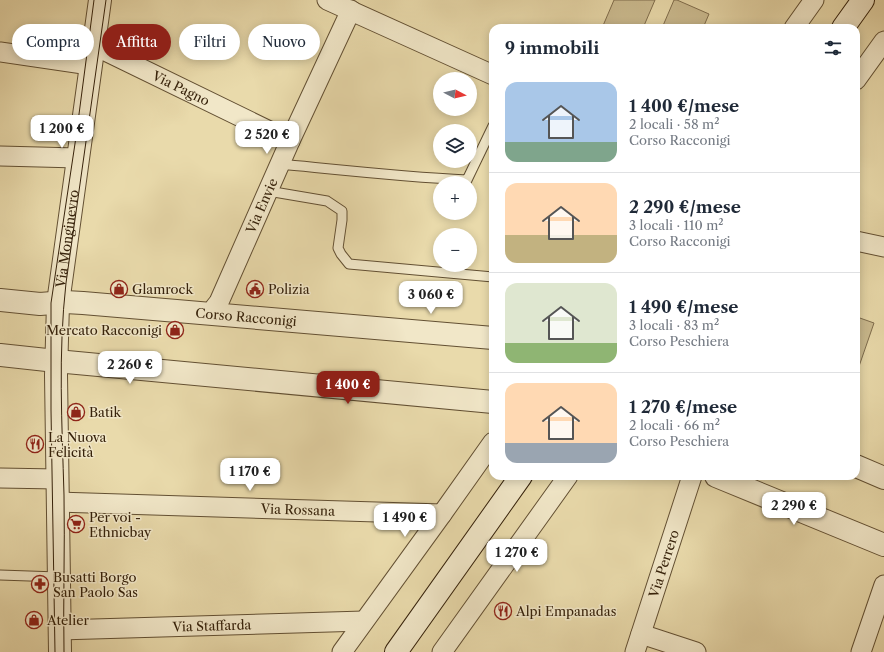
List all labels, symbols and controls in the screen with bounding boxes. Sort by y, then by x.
chip: Compra [12,24,94,60]
chip: Affitta [102,24,171,60]
chip: Filtri [179,24,240,60]
chip: Nuovo [248,24,320,60]
icon: filters [822,37,844,59]
text: 9 immobili [505,38,599,58]
street label: Via Pagno [149,67,212,109]
north arrow [433,72,477,116]
map controls [433,72,477,272]
text: 1 400 €/mese [629,96,739,116]
icon: home [537,98,585,146]
pin: 1 200 € [25,115,99,149]
text: 2 locali · 58 m² [629,116,720,132]
text: 1 200 € [40,120,84,136]
pin: 2 520 € [230,121,304,155]
button: layers [433,124,477,168]
text: 2 520 € [244,126,290,142]
text: Corso Racconigi [629,132,730,148]
street label: Via Envie [242,176,281,237]
button: + [433,176,477,220]
street label: Via Monginevro [52,189,82,290]
text: 2 290 €/mese [629,197,741,217]
icon: home [537,199,585,247]
text: 3 locali · 110 m² [629,217,724,233]
button: − [433,228,477,272]
text: Corso Racconigi [629,233,730,249]
shop icon: Glamrock [109,279,129,299]
public building icon: Polizia [245,279,265,299]
place label: Glamrock [132,281,193,297]
place label: Polizia [268,281,310,297]
pin: 3 060 € [394,281,468,315]
text: 3 060 € [408,286,454,302]
text: 1 490 €/mese [629,297,739,317]
icon: home [537,299,585,347]
street label: Corso Racconigi [195,305,297,329]
text: 3 locali · 83 m² [629,317,719,333]
shop icon: Mercato Racconigi [165,320,185,340]
place label: Mercato Racconigi [46,322,162,338]
text: Corso Peschiera [629,333,729,349]
pin: 2 260 € [93,351,167,385]
text: 2 260 € [107,356,153,372]
pin: 1 400 € [311,371,385,405]
text: 1 400 € [326,376,370,392]
text: 1 270 €/mese [629,397,737,417]
icon: home [537,399,585,447]
shop icon: Batik [66,402,86,422]
place label: Batik [89,404,121,420]
text: 2 locali · 66 m² [629,417,720,433]
place label: La Nuova Felicità [48,429,106,460]
text: Corso Peschiera [629,433,729,449]
restaurant icon: La Nuova Felicità [25,434,45,454]
pin: 1 170 € [213,458,287,492]
text: 1 170 € [229,463,271,479]
pin: 2 290 € [757,492,831,526]
text: 2 290 € [771,497,817,513]
street label: Via Rossana [260,500,335,519]
pin: 1 490 € [368,504,442,538]
place label: Per voi - Ethnicbay [89,509,152,540]
text: 1 490 € [383,509,427,525]
supermarket icon: Per voi - Ethnicbay [66,514,86,534]
street label: Via Perrero [645,528,682,600]
pin: 1 270 € [480,539,554,573]
text: 1 270 € [495,544,539,560]
place label: Busatti Borgo San Paolo Sas [53,569,138,600]
pharmacy icon: Busatti Borgo San Paolo Sas [30,574,50,594]
restaurant icon: Alpi Empanadas [493,601,513,621]
place label: Alpi Empanadas [515,603,617,619]
shop icon: Atelier [24,610,44,630]
place label: Atelier [46,612,89,628]
street label: Via Staffarda [171,616,252,635]

